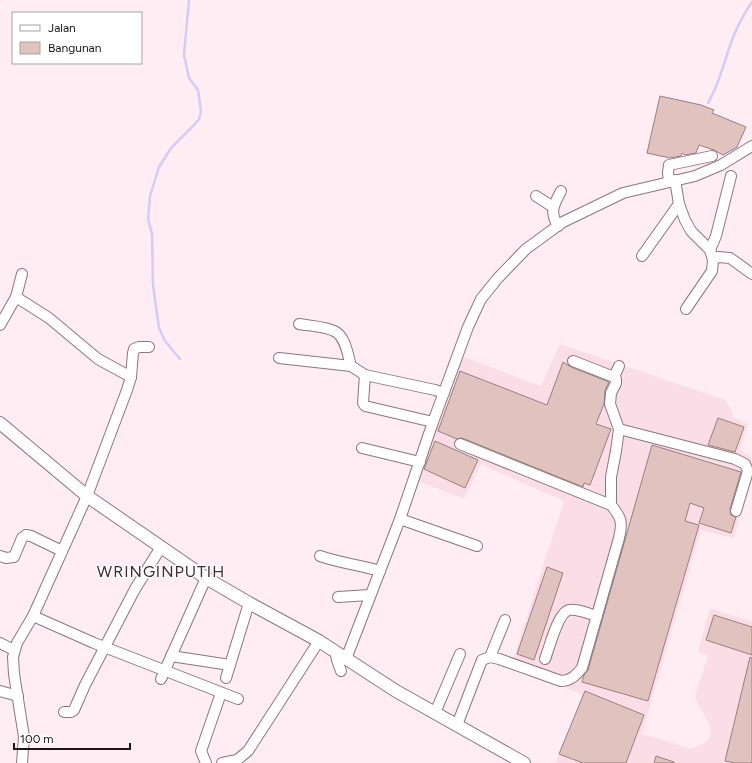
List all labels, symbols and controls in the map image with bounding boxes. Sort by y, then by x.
legend [12,12,142,64]
text: Jalan [48,21,76,35]
text: Bangunan [48,41,102,55]
district label: WRINGINPUTIH [97,562,225,581]
scale bar [14,725,130,751]
text: 100 m [20,732,54,746]

